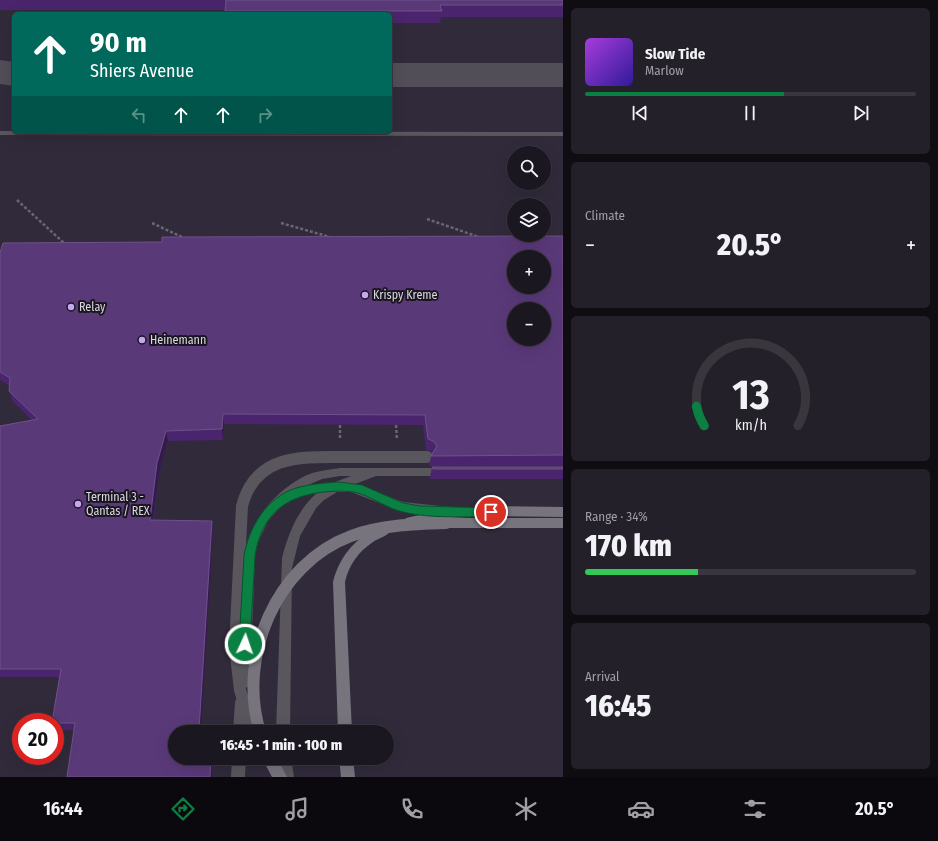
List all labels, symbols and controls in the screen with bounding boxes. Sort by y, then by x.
text: 90 m [90,26,147,59]
icon: ahead [24,28,76,80]
text: Slow Tide [645,45,705,63]
text: Shiers Avenue [90,60,194,82]
text: Marlow [645,63,684,78]
icon: previous [629,102,651,124]
icon: pause [739,102,761,124]
icon: next [850,102,872,124]
icon: left [128,104,150,126]
icon: ahead [170,104,192,126]
icon: ahead [212,104,234,126]
icon: right [254,104,276,126]
map controls [507,146,551,346]
button: search [507,146,551,190]
button: layers [507,198,551,242]
text: Climate [585,208,625,223]
text: 20.5° [717,227,784,263]
text: − [585,232,595,259]
text: + [906,232,916,259]
button: + [507,250,551,294]
place label: Krispy Kreme [373,288,438,302]
marker: Krispy Kreme [360,290,370,300]
place label: Relay [79,300,106,314]
marker: Relay [66,302,76,312]
button: − [507,302,551,346]
place label: Heinemann [150,333,206,347]
marker: Heinemann [137,335,147,345]
text: 13 [732,370,769,420]
text: km/h [735,417,766,434]
place label: Terminal 3 - Qantas / REX [86,490,150,518]
pin [474,495,508,529]
marker: Terminal 3 - Qantas / REX [73,499,83,509]
icon: arrive [480,501,502,523]
text: Range · 34% [585,509,648,524]
text: 170 km [585,528,672,564]
position arrow [224,623,266,665]
text: Arrival [585,669,619,684]
text: 16:45 [585,688,651,724]
speed limit sign: 20 [12,713,64,765]
text: 16:45 · 1 min · 100 m [220,736,342,754]
icon: directions [169,795,197,823]
icon: music [283,795,311,823]
icon: phone [398,795,426,823]
icon: climate [512,795,540,823]
icon: car [627,795,655,823]
icon: filters [741,795,769,823]
text: 16:44 [43,798,83,820]
text: 20.5° [855,798,895,820]

